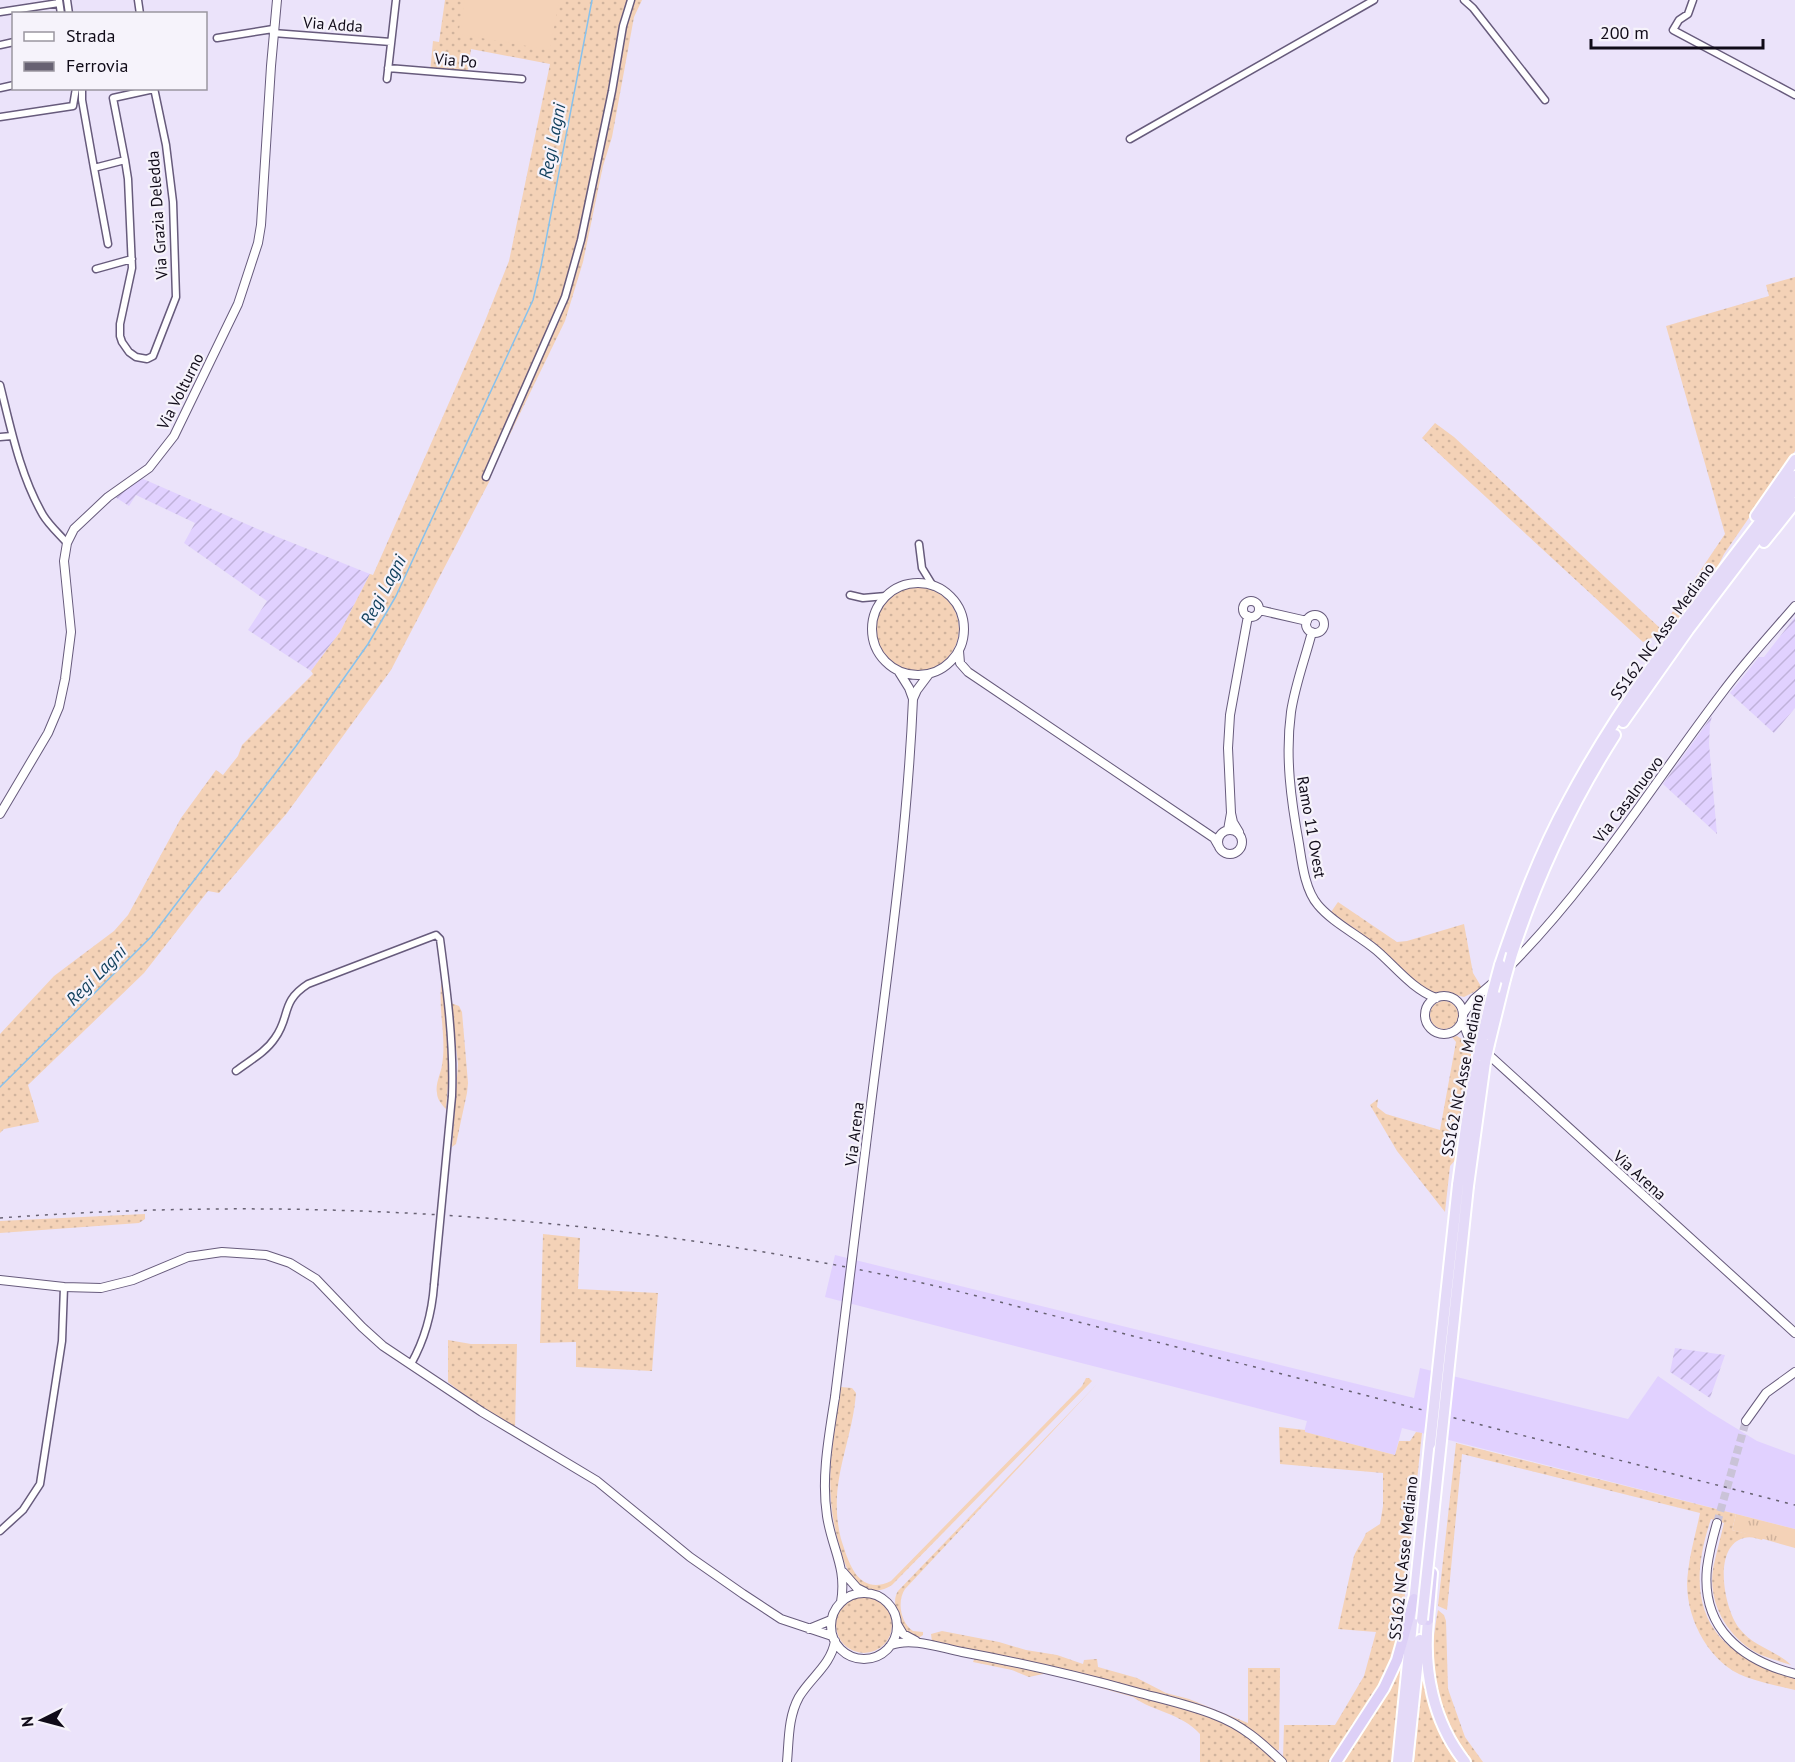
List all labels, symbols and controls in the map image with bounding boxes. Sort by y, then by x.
legend [12,12,207,90]
street label: Via Adda [302,12,363,36]
scale bar [1591,12,1764,50]
text: 200 m [1600,21,1649,44]
text: Strada [66,24,115,47]
street label: Via Po [433,48,478,72]
text: Ferrovia [66,54,129,77]
water label: Regi Lagni [533,100,571,181]
street label: Via Grazia Deledda [143,150,172,281]
street label: Via Volturno [152,349,208,434]
water label: Regi Lagni [355,550,412,629]
street label: SS162 NC Asse Mediano [1606,559,1718,703]
street label: Via Casalnuovo [1588,752,1667,847]
street label: Ramo 11 Ovest [1293,774,1331,880]
water label: Regi Lagni [61,939,132,1010]
street label: SS162 NC Asse Mediano [1436,992,1488,1158]
street label: Via Arena [840,1101,868,1168]
street label: Via Arena [1609,1145,1671,1204]
street label: SS162 NC Asse Mediano [1384,1475,1422,1641]
north arrow [12,1690,72,1750]
text: N [17,1715,38,1728]

